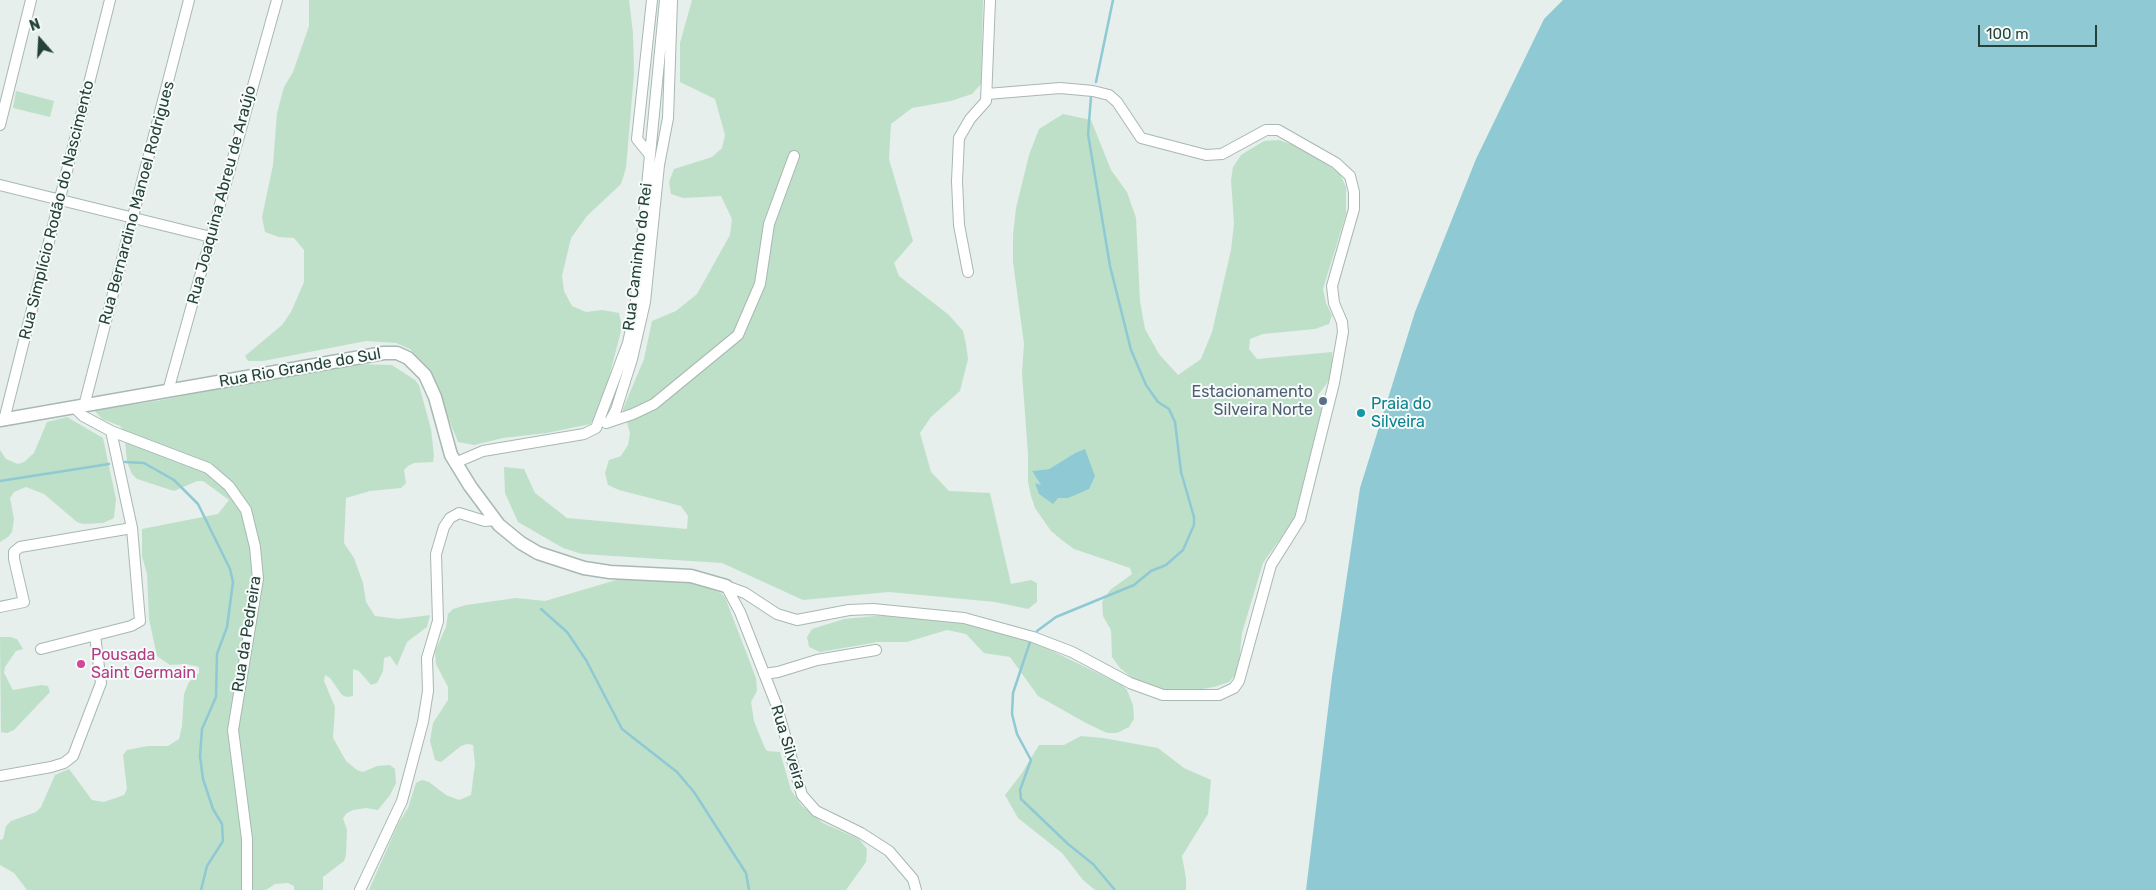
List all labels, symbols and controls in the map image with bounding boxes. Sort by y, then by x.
north arrow [15,15,65,65]
scale bar [1981,15,2100,47]
text: N [27,16,42,35]
text: 100 m [1986,25,2028,43]
street label: Rua Simplício Rodão do Nascimento [15,78,99,342]
street label: Rua Bernardino Manoel Rodrigues [95,79,179,327]
street label: Rua Joaquina Abreu de Araújo [183,83,261,307]
street label: Rua Caminho do Rei [619,182,657,332]
street label: Rua Rio Grande do Sul [217,344,383,392]
place label: Estacionamento Silveira Norte [1191,382,1313,420]
place label: Praia do Silveira [1371,394,1431,432]
marker: Estacionamento Silveira Norte [1317,395,1329,407]
marker: Praia do Silveira [1355,407,1367,419]
street label: Rua da Pedreira [228,575,266,693]
place label: Pousada Saint Germain [91,645,196,683]
marker: Pousada Saint Germain [75,658,87,670]
street label: Rua Silveira [766,703,810,791]

